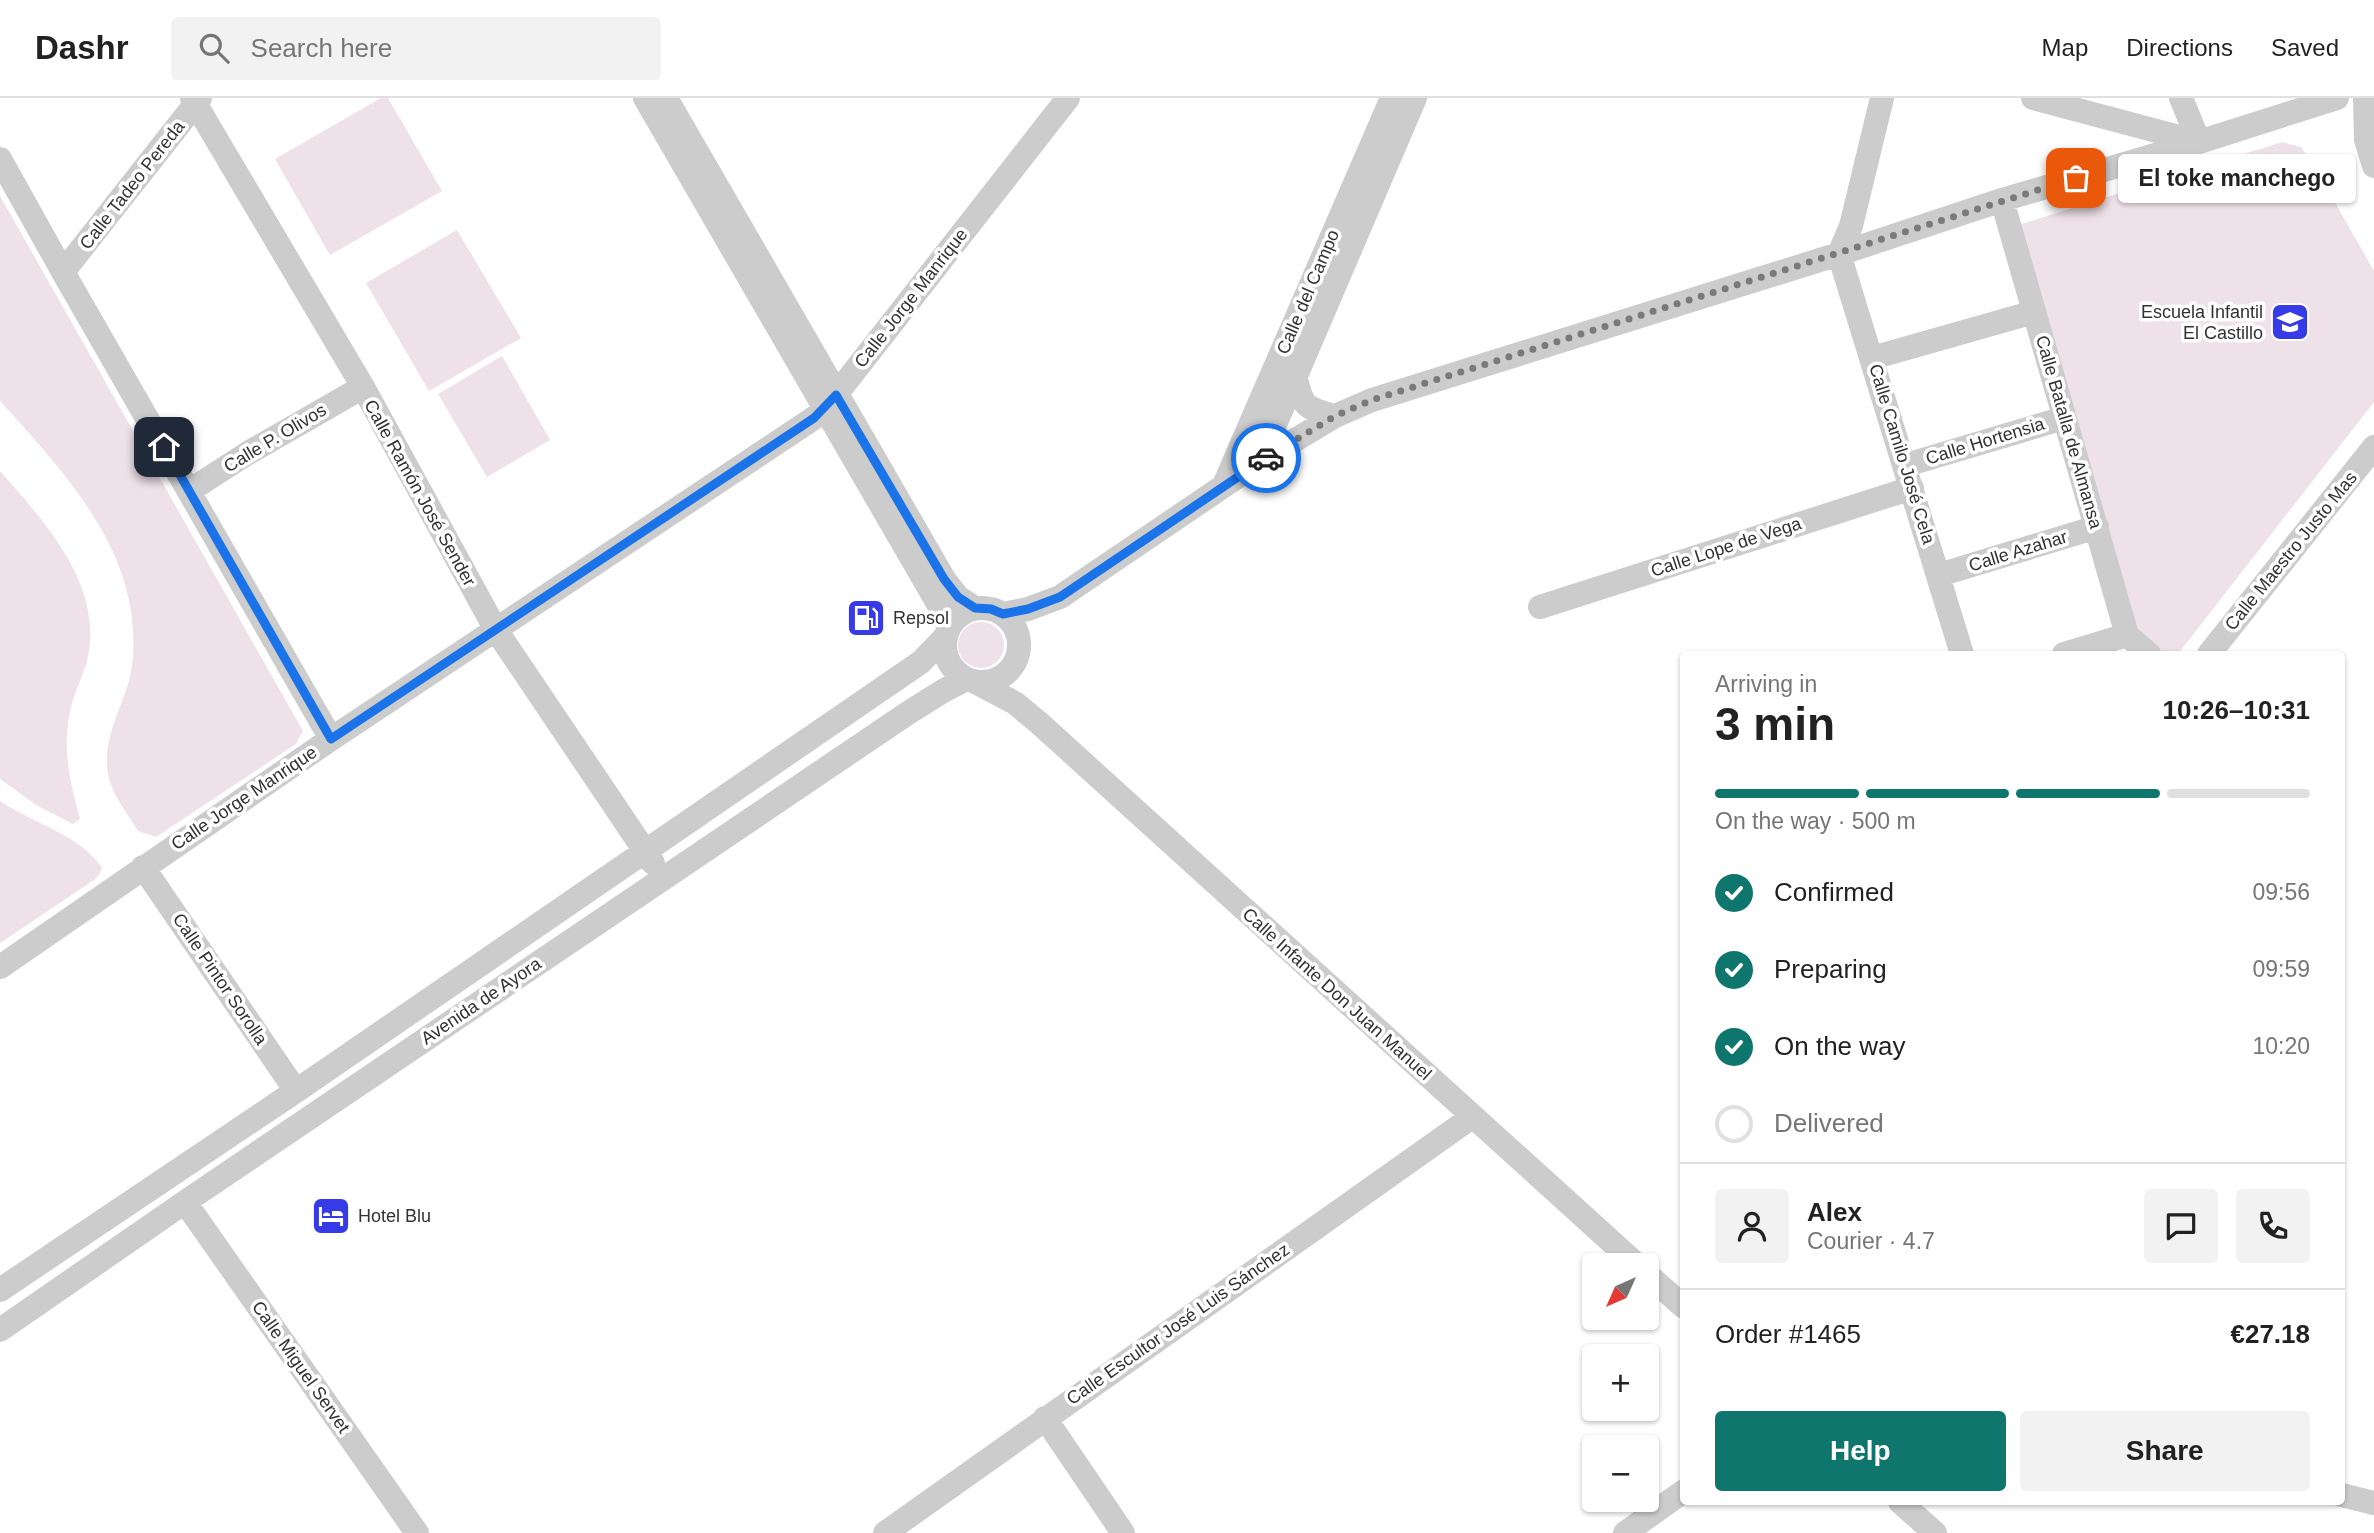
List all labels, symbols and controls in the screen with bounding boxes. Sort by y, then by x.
search box [171,17,661,80]
text: Dashr [35,29,129,66]
icon: search [195,29,233,67]
text: Search here [251,33,392,63]
text: Map [2042,34,2088,61]
text: Directions [2126,34,2233,61]
text: Saved [2271,34,2339,61]
street label: Calle Tadeo Pereda [76,116,189,253]
pin [2046,148,2106,208]
callout: El toke manchego [2118,154,2356,202]
icon: bag [2057,159,2095,197]
text: El toke manchego [2139,165,2335,191]
street label: Calle Jorge Manrique [850,224,972,372]
street label: Calle del Campo [1273,227,1343,357]
school or university icon: Escuela Infantil El Castillo [2269,301,2311,343]
place label: Escuela Infantil El Castillo [2141,302,2263,343]
street label: Calle Batalla de Almansa [2032,333,2106,532]
street label: Calle Camilo José Cela [1865,362,1939,547]
street label: Calle Ramón José Sender [360,396,480,590]
street label: Calle P. Olivos [220,400,330,476]
street label: Calle Hortensia [1923,413,2048,469]
pin [134,417,194,477]
courier [1231,423,1301,493]
icon: home [145,428,183,466]
icon: car [1247,439,1285,477]
street label: Calle Maestro Justo Mas [2221,468,2361,634]
street label: Calle Lope de Vega [1648,513,1805,581]
street label: Calle Azahar [1966,527,2070,575]
fuel station icon: Repsol [845,597,887,639]
place label: Repsol [893,608,949,628]
text: Arriving in [1715,671,1817,697]
text: 10:26–10:31 [2163,695,2310,725]
text: 3 min [1715,698,1835,750]
street label: Calle Jorge Manrique [167,742,321,854]
text: On the way · 500 m [1715,808,1916,834]
icon: check [1715,874,1753,912]
text: Confirmed [1774,877,1894,907]
text: 09:56 [2252,879,2310,905]
street label: Calle Infante Don Juan Manuel [1238,904,1436,1084]
street label: Calle Pintor Sorolla [169,910,272,1049]
icon: check [1715,951,1753,989]
street label: Avenida de Ayora [417,953,546,1049]
text: Preparing [1774,954,1887,984]
text: 09:59 [2252,956,2310,982]
icon: check [1715,1028,1753,1066]
text: On the way [1774,1031,1906,1061]
text: 10:20 [2252,1033,2310,1059]
text: Delivered [1774,1108,1884,1138]
button: person [1715,1189,1789,1263]
button: chat [2144,1189,2218,1263]
button: phone [2236,1189,2310,1263]
hotel icon: Hotel Blu [310,1195,352,1237]
text: Alex [1807,1197,1862,1227]
place label: Hotel Blu [358,1206,431,1226]
text: Courier · 4.7 [1807,1228,1935,1254]
street label: Calle Escultor José Luis Sánchez [1063,1239,1293,1409]
north arrow [1582,1253,1659,1330]
map controls [1582,1253,1659,1512]
street label: Calle Miguel Servet [248,1297,354,1437]
text: Order #1465 [1715,1319,1861,1349]
text: €27.18 [2230,1319,2310,1349]
button: + [1582,1344,1659,1421]
button: Help [1715,1411,2006,1491]
button: Share [2020,1411,2310,1491]
button: − [1582,1435,1659,1512]

